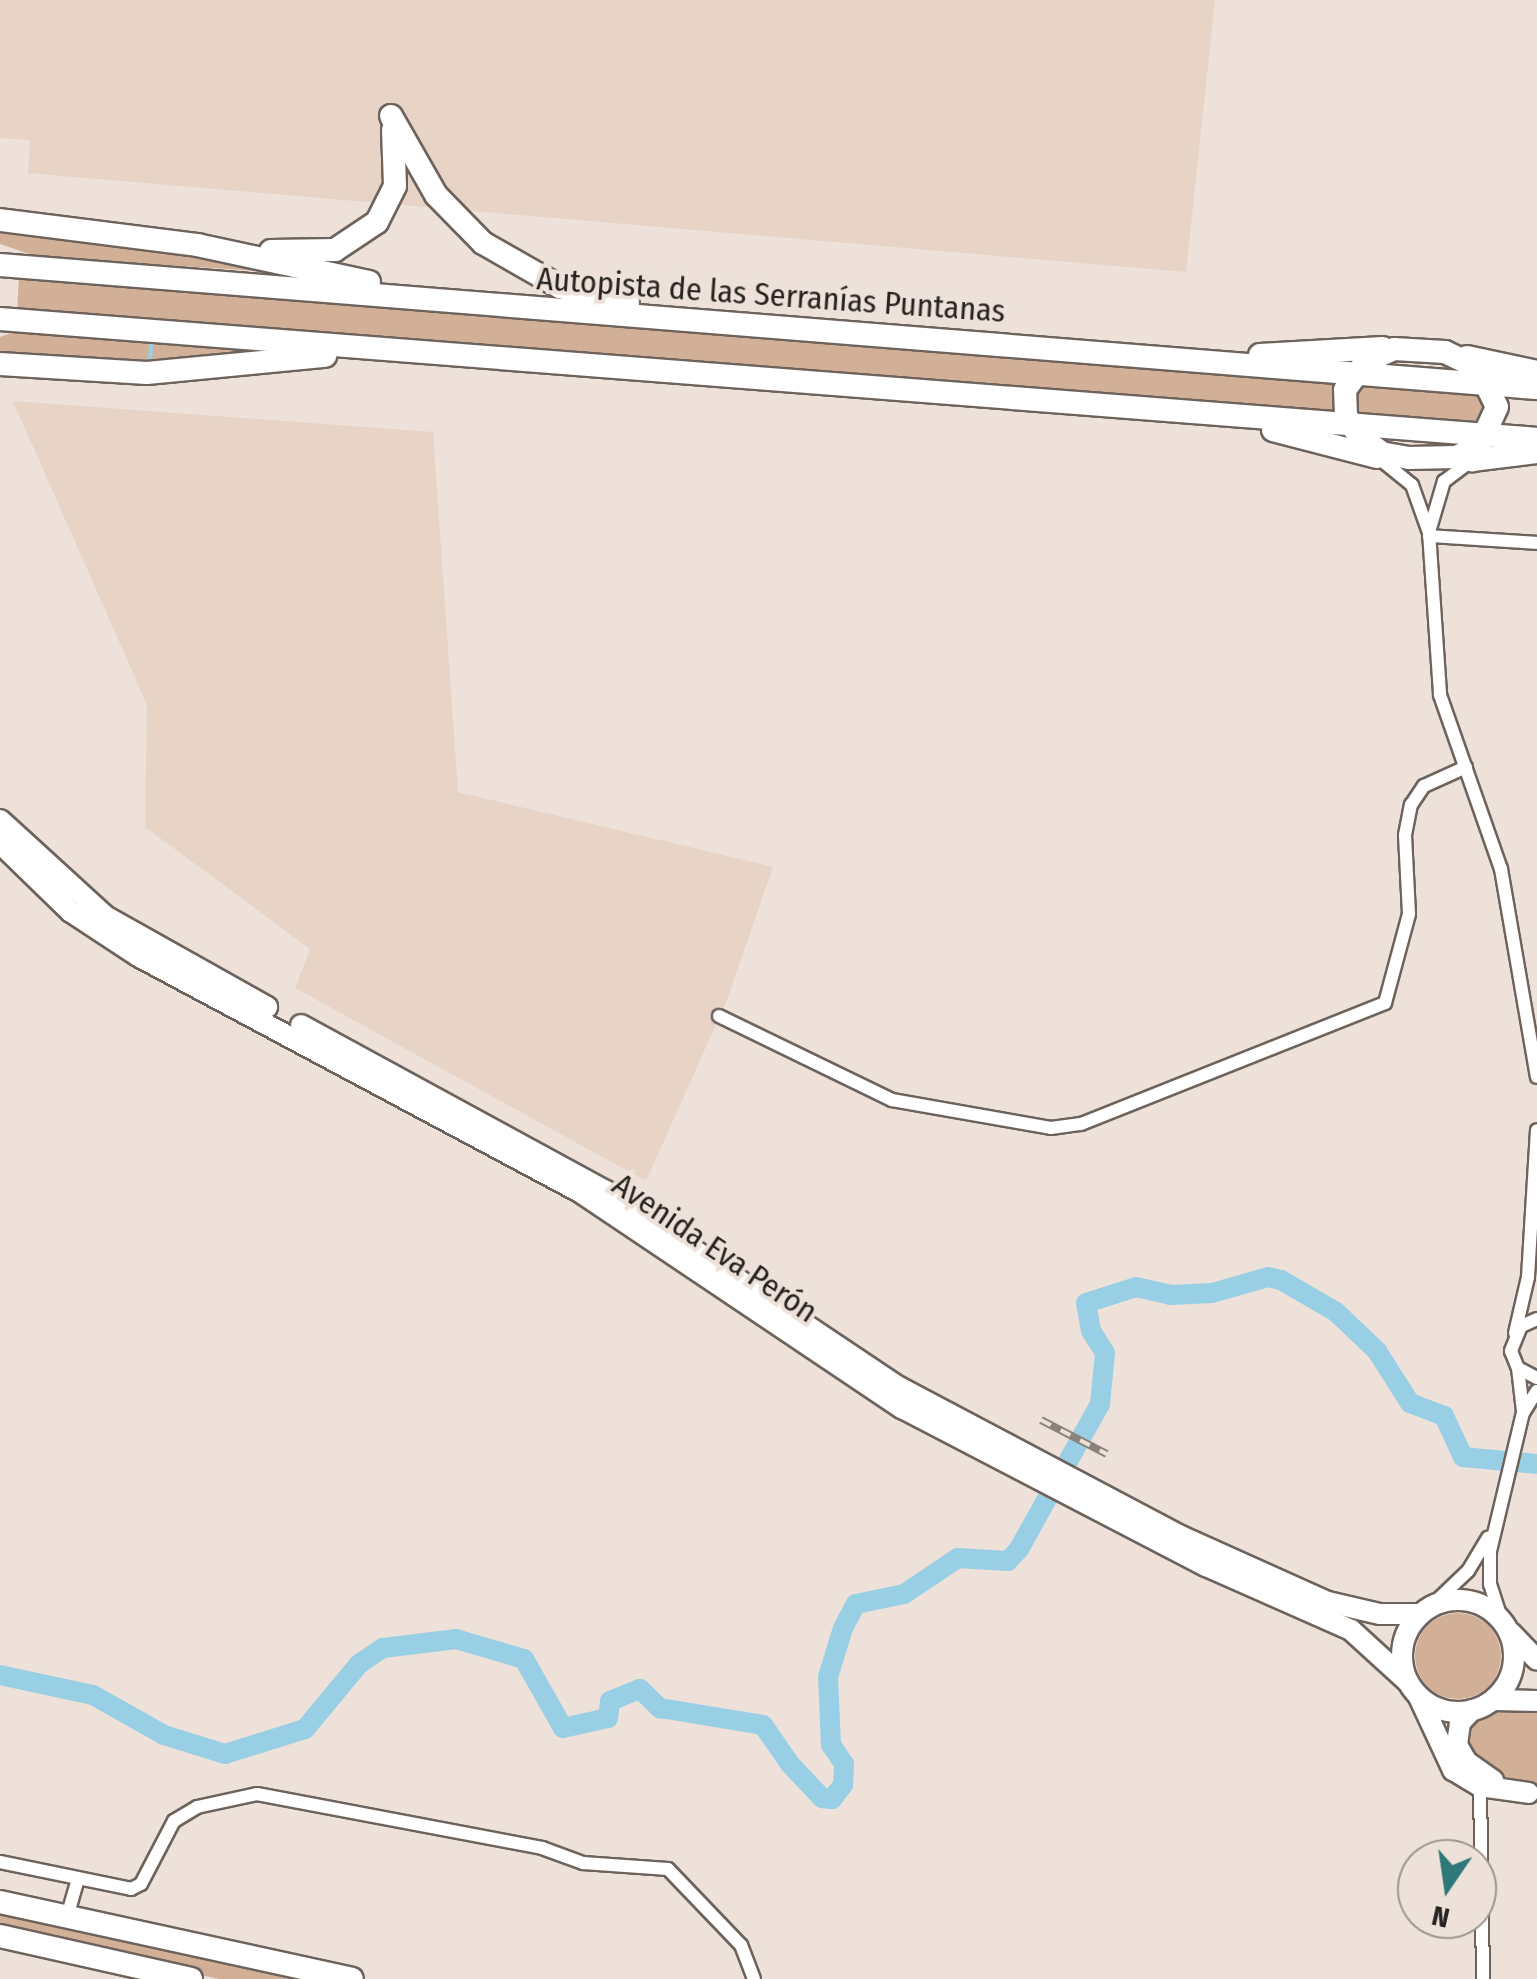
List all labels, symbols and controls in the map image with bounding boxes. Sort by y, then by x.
street label: Autopista de las Serranías Puntanas [535,259,1007,331]
street label: Avenida Eva Perón [605,1165,825,1331]
north arrow [1397,1839,1497,1939]
text: N [1429,1899,1452,1935]

